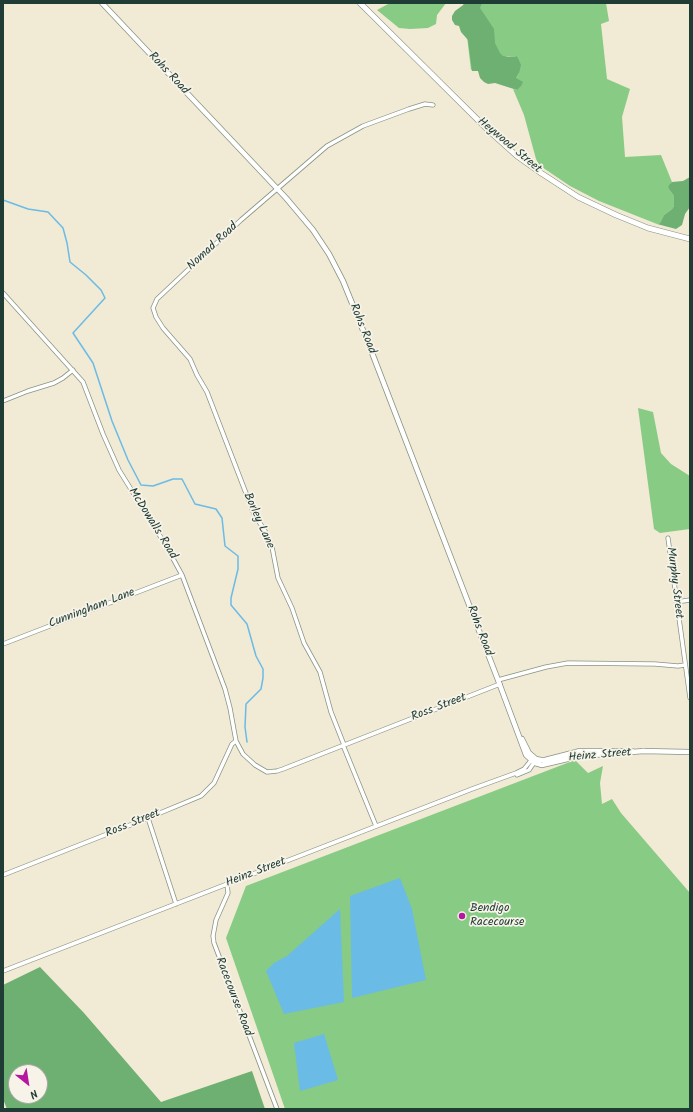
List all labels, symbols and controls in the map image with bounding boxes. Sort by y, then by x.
street label: Rohs Road [145,50,191,98]
street label: Heywood Street [474,115,544,177]
street label: Nomad Road [185,220,241,274]
street label: Rohs Road [345,302,379,356]
street label: McDowalls Road [124,486,180,562]
street label: Borley Lane [239,491,277,551]
street label: Murphy Street [662,546,686,620]
street label: Cunningham Lane [47,586,137,632]
street label: Rohs Road [463,604,495,658]
street label: Ross Street [409,691,469,725]
street label: Heinz Street [568,746,632,766]
street label: Ross Street [103,806,163,842]
street label: Heinz Street [224,855,288,891]
place label: Bendigo Racecourse [470,902,524,930]
marker: Bendigo Racecourse [457,911,467,921]
street label: Racecourse Road [211,956,255,1038]
north arrow [8,1064,48,1104]
text: N [26,1084,41,1103]

